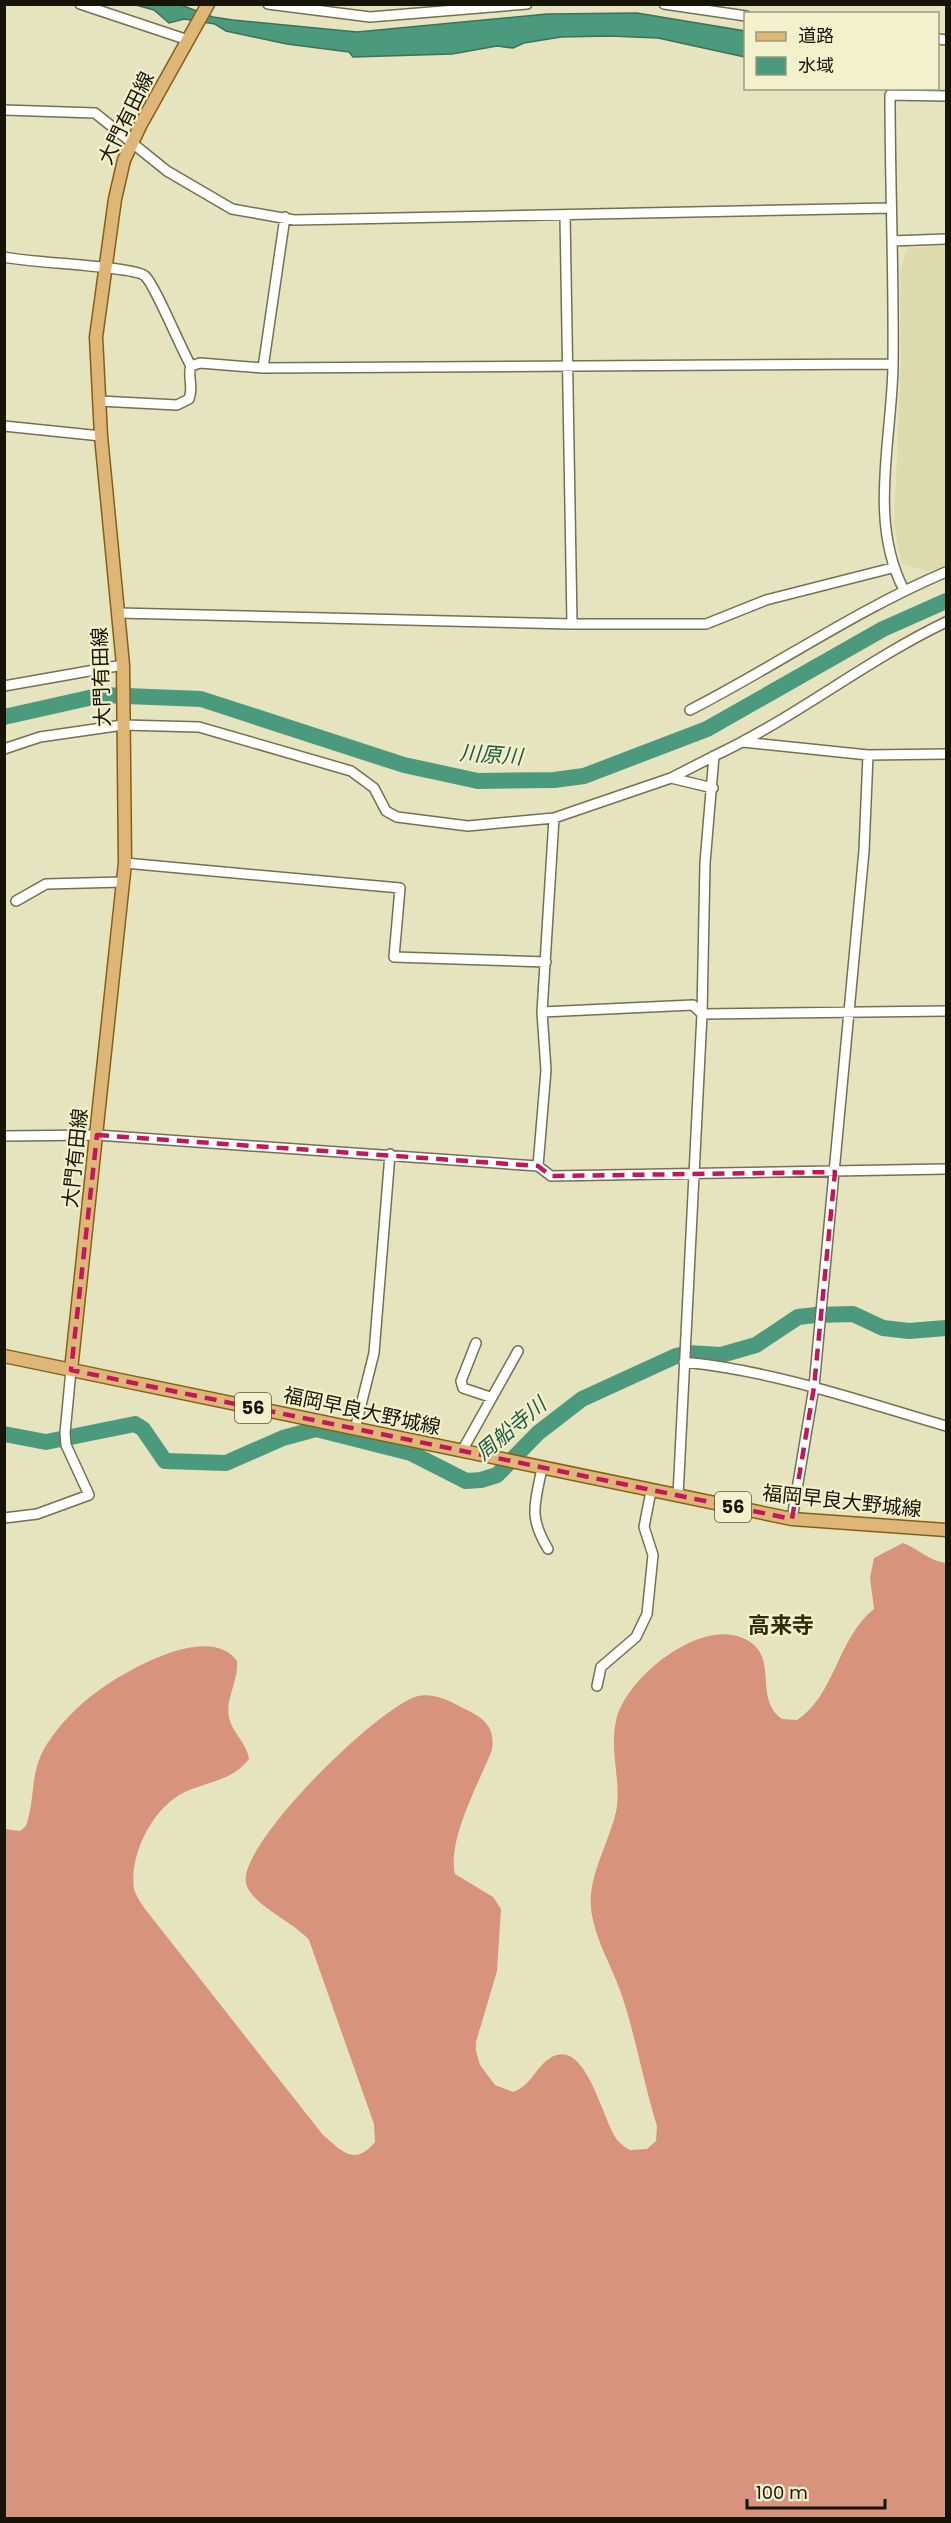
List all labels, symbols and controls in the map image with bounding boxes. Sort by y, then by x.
legend [744,12,939,90]
text: 道路 [798,23,834,48]
text: 水域 [798,53,834,78]
street label: 大門有田線 [91,67,161,169]
street label: 大門有田線 [85,627,117,727]
water label: 川原川 [459,738,525,771]
street label: 大門有田線 [56,1107,94,1209]
street label: 福岡早良大野城線 [281,1381,443,1441]
water label: 周船寺川 [469,1389,554,1467]
road number: 56 [235,1393,271,1423]
street label: 福岡早良大野城線 [761,1479,923,1523]
road number: 56 [715,1492,751,1522]
district label: 高来寺 [748,1610,814,1641]
scale bar [747,2472,885,2510]
text: 100 m [756,2480,808,2505]

